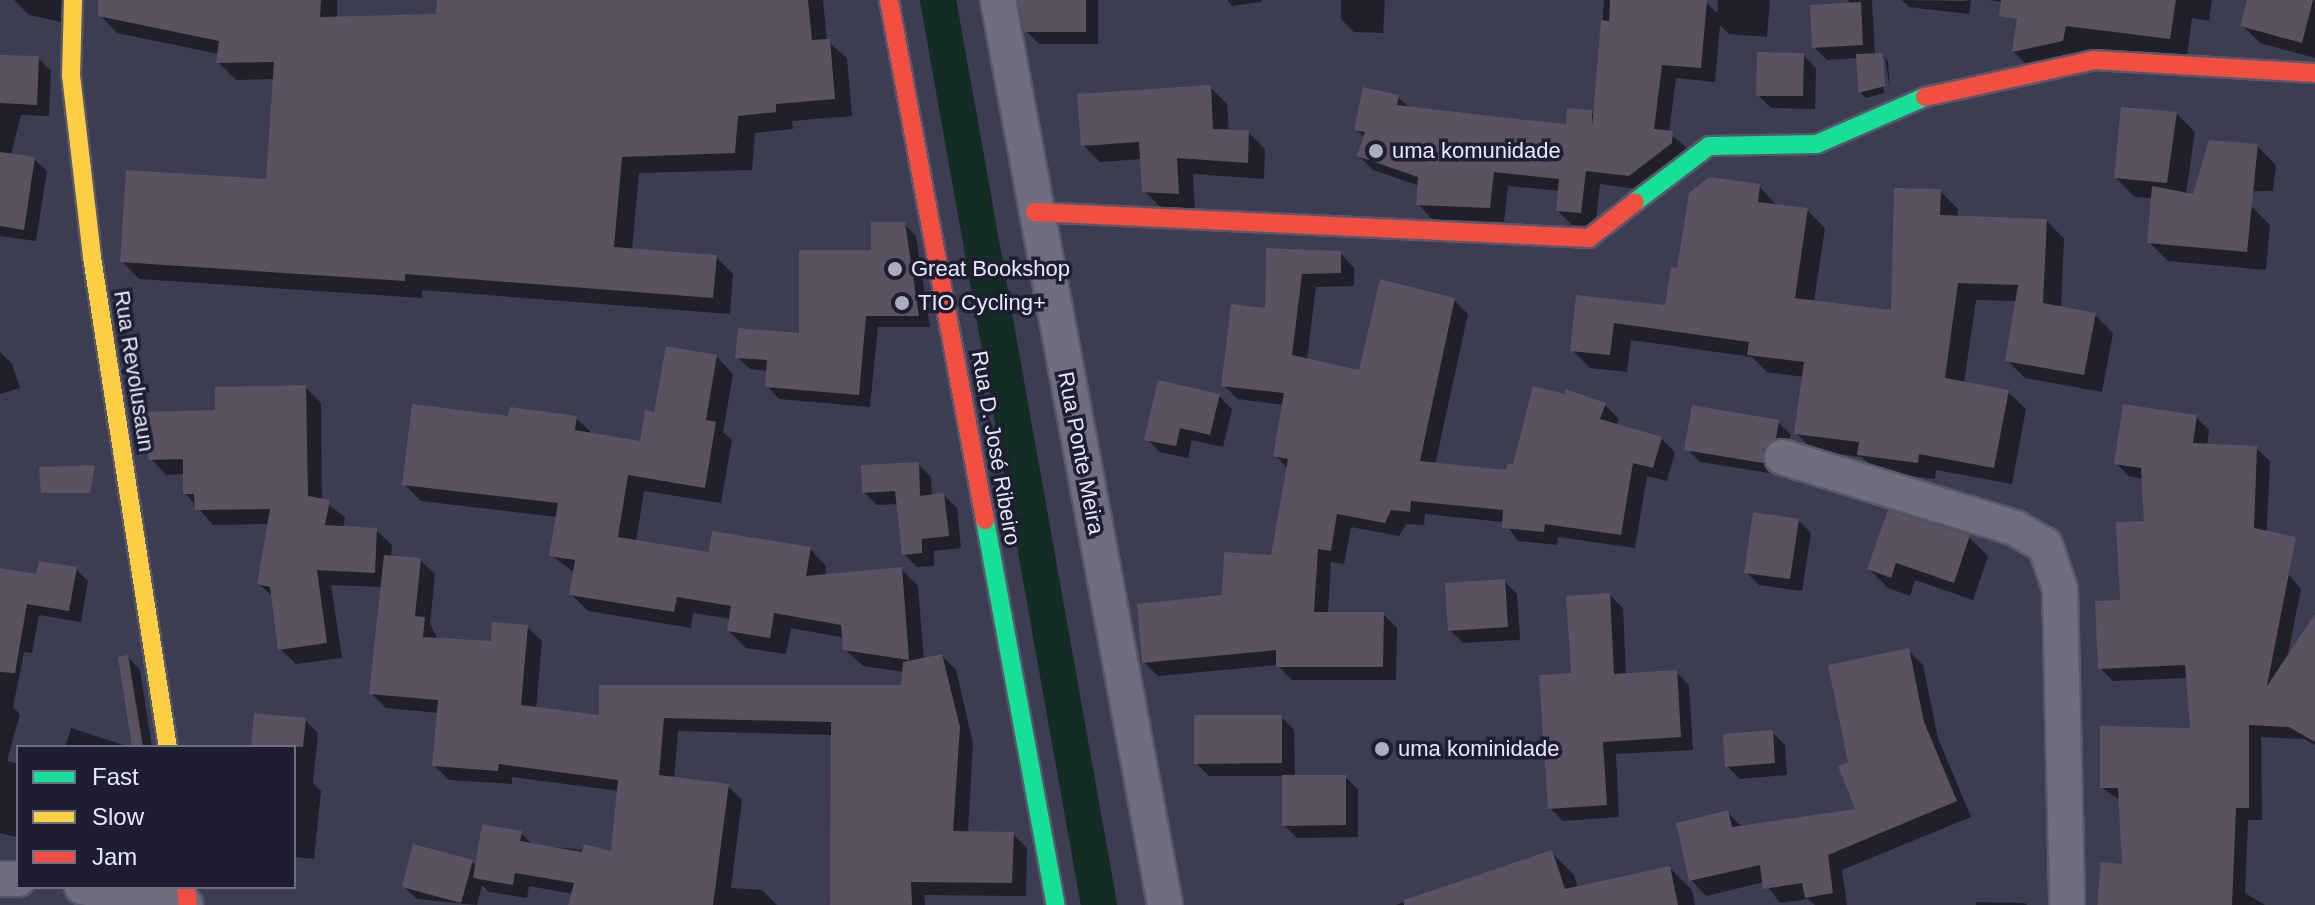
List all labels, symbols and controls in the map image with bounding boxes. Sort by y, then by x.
place label: uma komunidade [1392,138,1561,164]
marker: uma komunidade [1367,142,1385,160]
place label: Great Bookshop [911,256,1070,282]
marker: Great Bookshop [886,260,904,278]
street label: Rua Revolusaun [108,289,160,453]
place label: TIO Cycling+ [918,290,1046,316]
marker: TIO Cycling+ [893,294,911,312]
street label: Rua D. José Ribeiro [966,349,1026,547]
street label: Rua Ponte Meira [1052,369,1110,537]
place label: uma kominidade [1398,736,1559,762]
marker: uma kominidade [1373,740,1391,758]
legend [16,745,296,889]
text: Fast [92,763,139,790]
text: Slow [92,803,144,830]
text: Jam [92,843,137,870]

